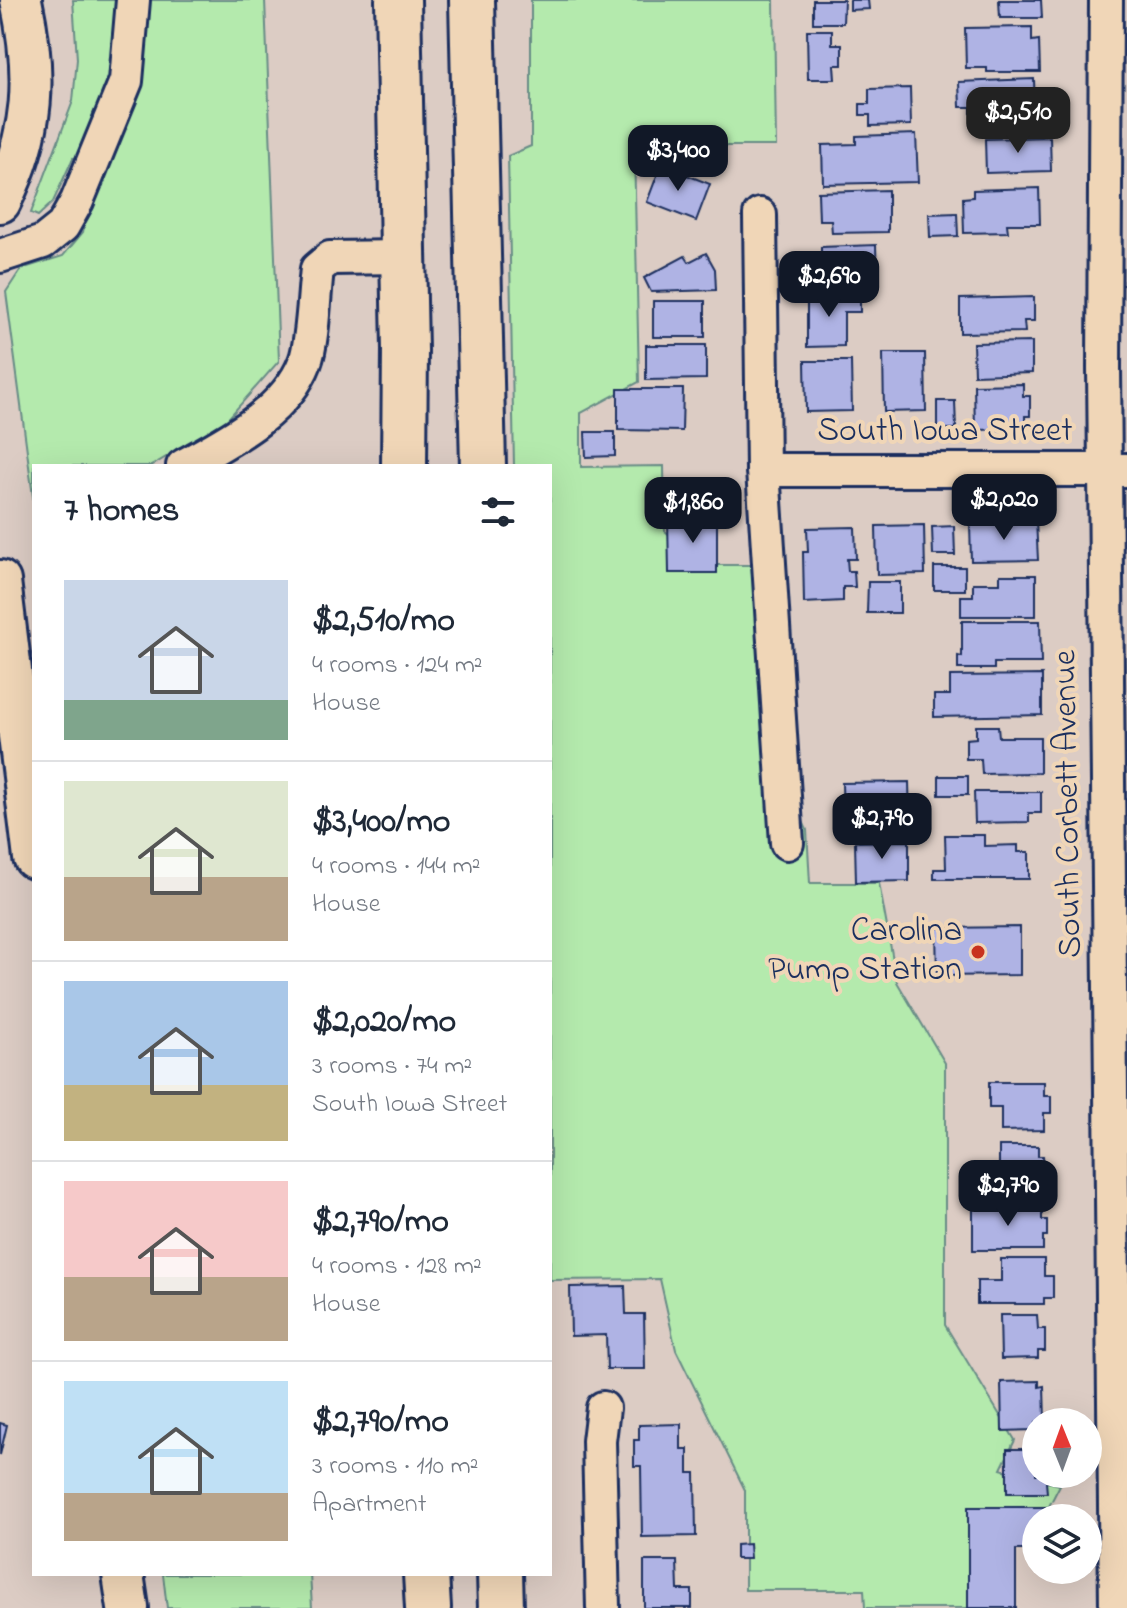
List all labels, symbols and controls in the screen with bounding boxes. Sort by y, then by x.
pin: $2,510 [953,87,1083,155]
text: $2,510 [984,94,1052,132]
pin: $3,400 [613,125,743,193]
text: $3,400 [646,132,710,170]
pin: $2,690 [764,251,894,319]
text: $2,690 [797,258,861,296]
street label: South Iowa Street [817,407,1073,457]
pin: $2,020 [939,474,1069,542]
pin: $1,860 [628,477,758,545]
text: $2,020 [970,481,1038,519]
text: $1,860 [663,484,723,522]
text: 7 homes [64,487,179,537]
icon: filters [476,490,520,534]
text: $2,510/mo [312,597,455,647]
icon: home [128,612,224,708]
text: 4 rooms · 124 m² [312,647,483,685]
street label: South Corbett Avenue [1041,649,1097,958]
text: House [312,685,380,723]
pin: $2,790 [817,793,947,861]
text: $3,400/mo [312,798,450,848]
text: $2,790 [851,800,913,838]
icon: home [128,813,224,909]
text: 4 rooms · 144 m² [312,848,480,886]
text: House [312,886,380,924]
place label: Carolina Pump Station [768,907,962,996]
marker: Carolina Pump Station [969,943,987,961]
text: $2,020/mo [312,998,456,1048]
icon: home [128,1013,224,1109]
text: 3 rooms · 74 m² [312,1048,472,1086]
text: South Iowa Street [312,1086,507,1124]
pin: $2,790 [943,1160,1073,1228]
text: $2,790 [977,1167,1039,1205]
text: $2,790/mo [312,1198,449,1248]
icon: home [128,1213,224,1309]
text: 4 rooms · 128 m² [312,1248,482,1286]
text: House [312,1286,380,1324]
text: $2,790/mo [312,1398,449,1448]
north arrow [1022,1408,1102,1488]
map controls [1022,1408,1102,1584]
icon: home [128,1413,224,1509]
text: 3 rooms · 110 m² [312,1448,478,1486]
text: Apartment [312,1486,426,1524]
button: layers [1022,1504,1102,1584]

